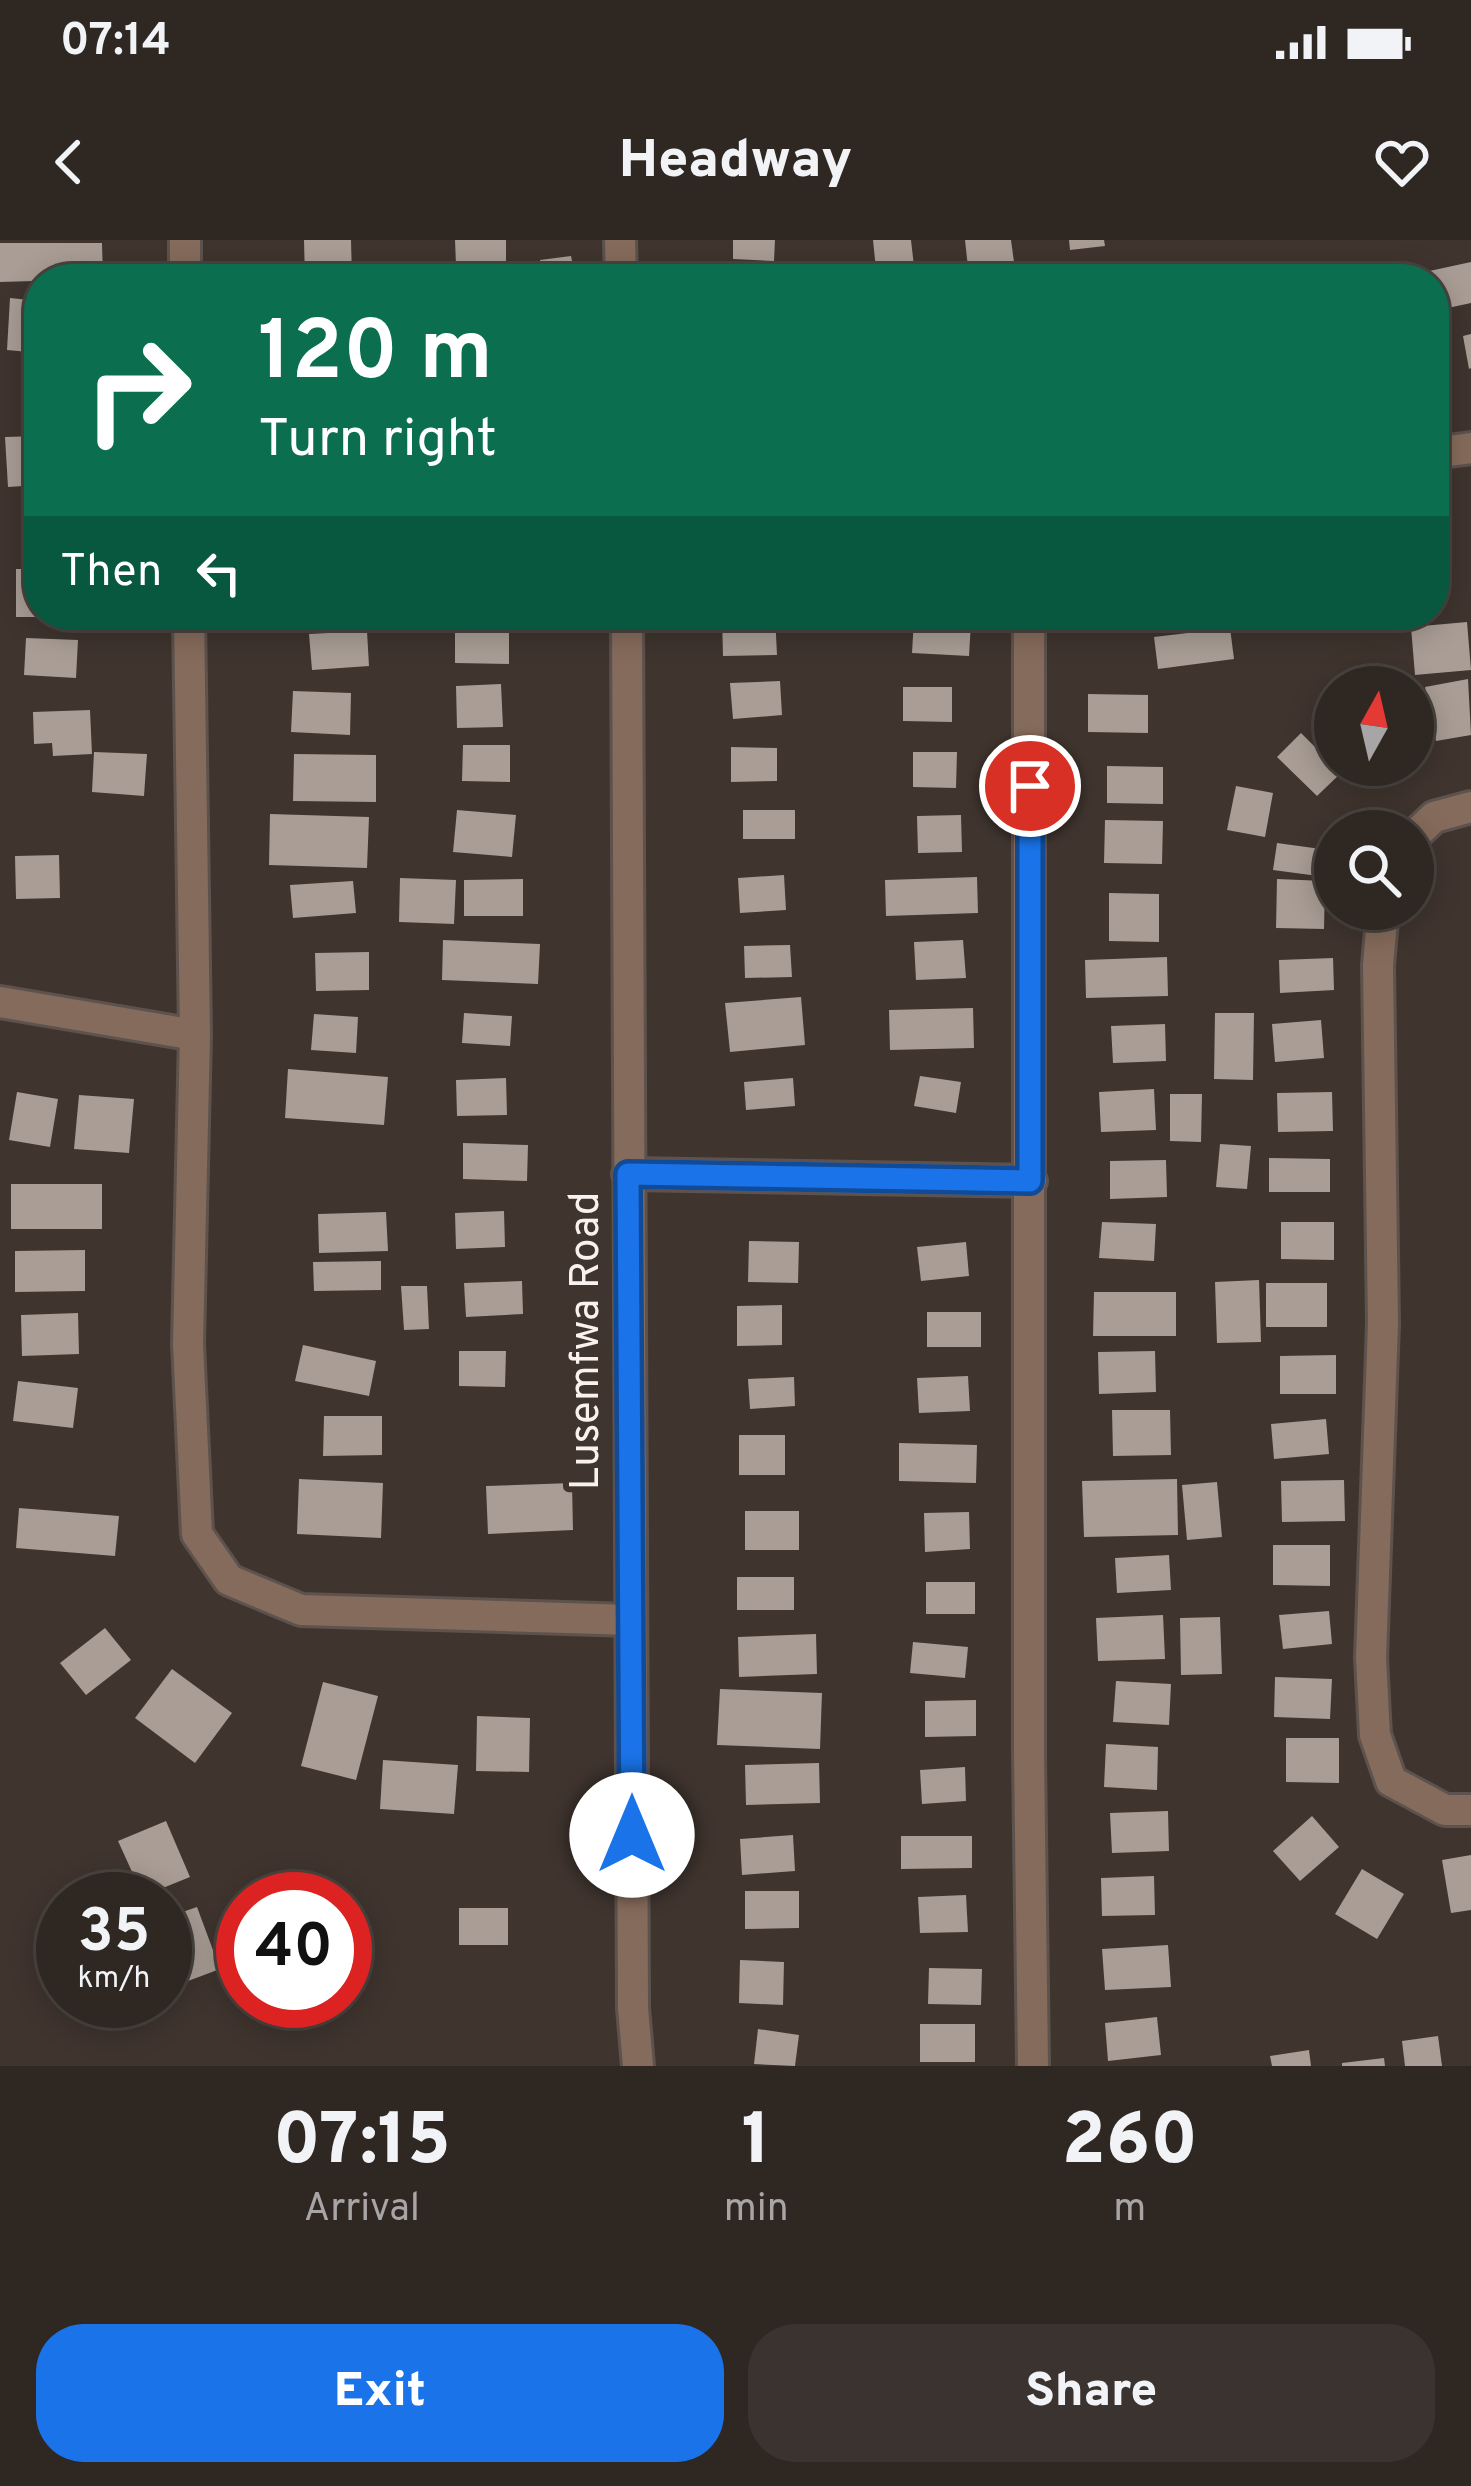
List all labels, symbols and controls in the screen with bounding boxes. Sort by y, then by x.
text: 07:14 [60,14,171,71]
text: Headway [619,128,852,197]
icon: back [36,129,102,195]
icon: heart [1369,129,1435,195]
text: 120 m [258,303,493,409]
icon: right [60,312,216,468]
text: Turn right [258,407,497,476]
icon: left [186,540,252,606]
text: Then [60,545,162,602]
north arrow [1314,666,1434,786]
map controls [1314,666,1434,930]
pin [979,735,1081,837]
icon: arrive [997,753,1063,819]
button: search [1314,810,1434,930]
street label: Lusemfwa Road [561,1192,614,1490]
position arrow [569,1772,695,1898]
speed limit sign: 40 [216,1872,372,2028]
text: 35 [78,1897,150,1973]
text: km/h [78,1961,150,1998]
text: 07:15 [273,2098,451,2190]
text: 1 [741,2098,771,2190]
text: 260 [1062,2098,1198,2190]
text: Arrival [304,2186,420,2235]
text: min [724,2186,789,2235]
text: m [1113,2186,1146,2235]
button: Exit [36,2324,724,2462]
button: Share [748,2324,1435,2462]

